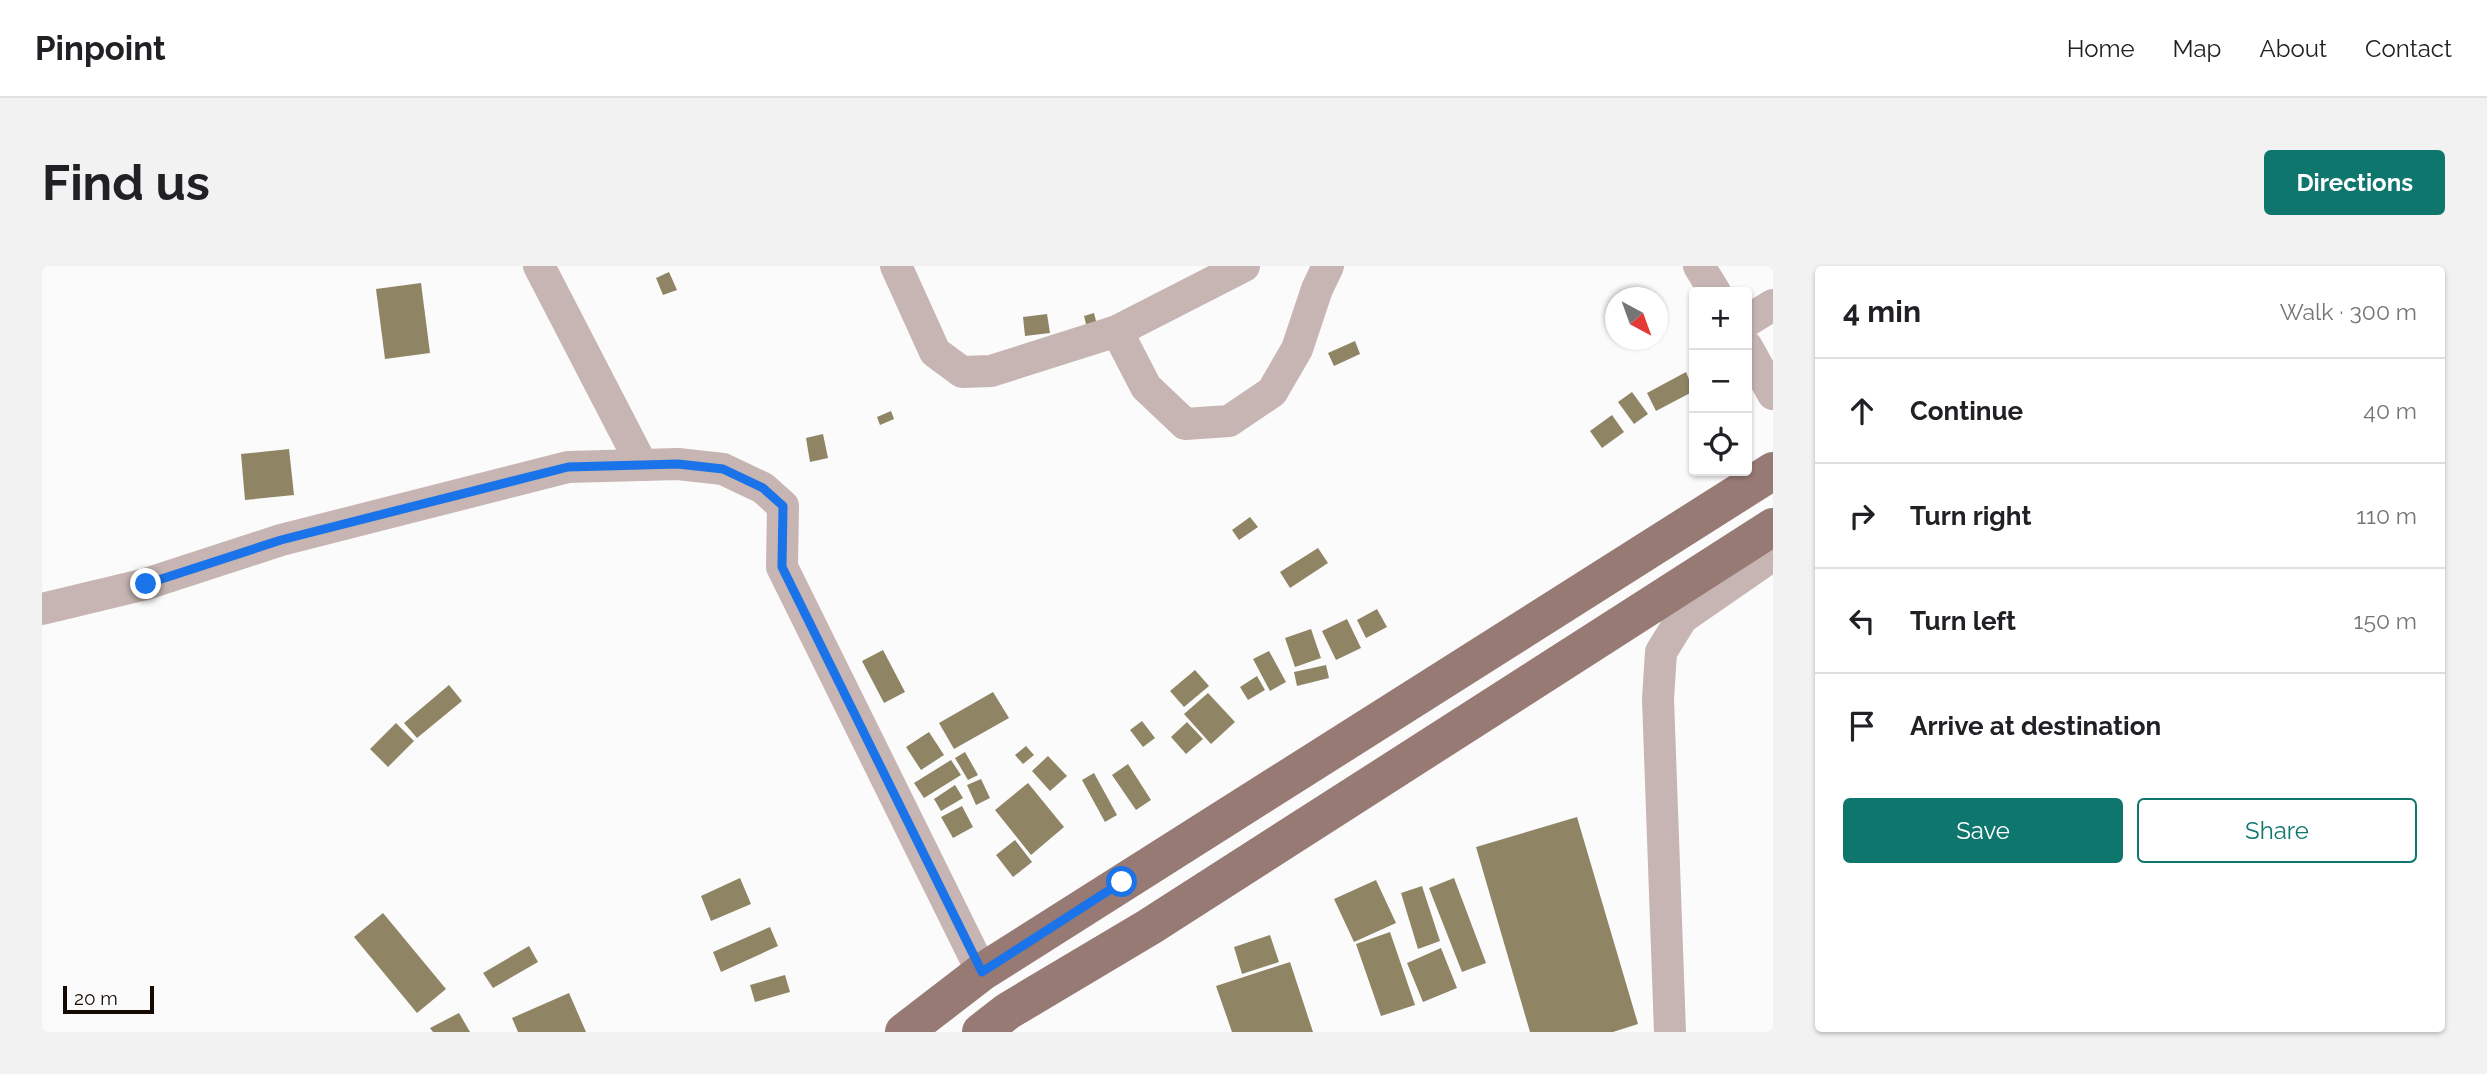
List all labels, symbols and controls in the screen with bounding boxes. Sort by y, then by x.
text: Pinpoint [35,29,166,68]
text: Home [2067,34,2135,63]
text: Map [2173,34,2221,63]
text: About [2259,34,2327,63]
text: Contact [2365,34,2452,63]
button: Directions [2264,150,2445,215]
text: Find us [42,154,210,211]
north arrow [1605,287,1668,350]
map controls [1689,287,1752,476]
button: + [1689,287,1752,350]
text: 4 min [1843,294,1921,329]
text: Walk · 300 m [2280,298,2417,325]
button: − [1689,350,1752,413]
icon: ahead [1843,392,1881,430]
text: Continue [1910,396,2023,426]
text: 40 m [2363,397,2417,424]
button: locate [1689,413,1752,476]
icon: right [1843,497,1881,535]
text: Turn right [1910,501,2031,531]
text: 110 m [2356,502,2417,529]
route end [130,568,161,599]
icon: left [1843,602,1881,640]
text: Turn left [1910,606,2016,636]
text: 150 m [2354,607,2417,634]
icon: arrive [1843,707,1881,745]
text: Arrive at destination [1910,711,2161,741]
button: Save [1843,798,2123,863]
button: Share [2137,798,2417,863]
route start [1106,866,1137,897]
scale bar [63,983,154,1015]
text: 20 m [74,987,118,1009]

